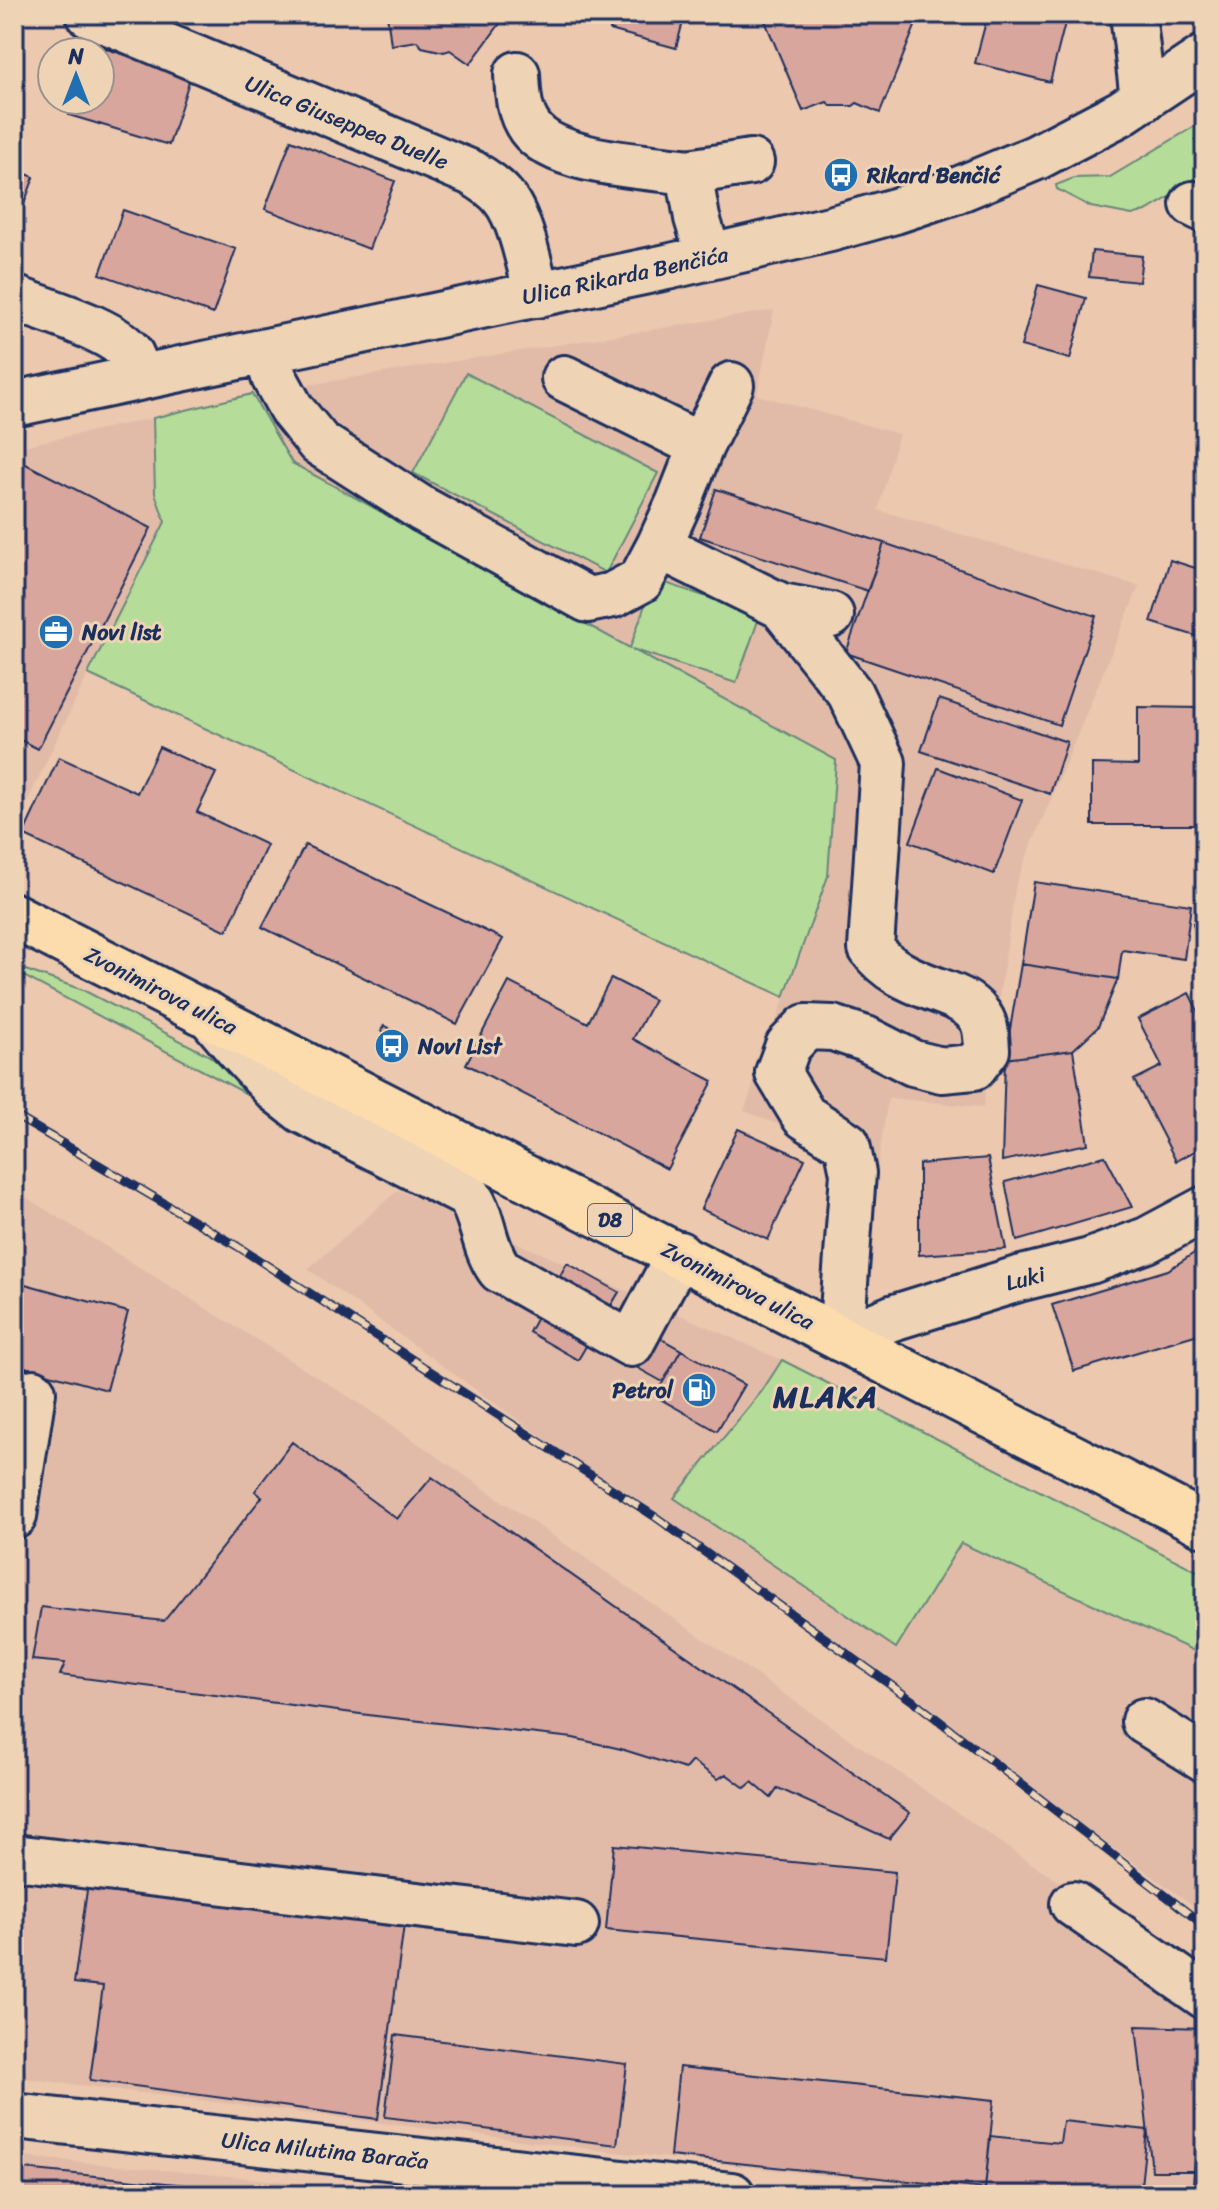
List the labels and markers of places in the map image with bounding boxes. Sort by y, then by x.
bus stop icon: Rikard Benčić [822,156,860,194]
place label: Rikard Benčić [866,156,1002,195]
office icon: Novi list [37,613,75,651]
place label: Novi list [81,613,162,652]
bus stop icon: Novi List [373,1027,411,1065]
place label: Novi List [417,1027,503,1066]
place label: Petrol [612,1371,674,1410]
fuel station icon: Petrol [680,1371,718,1409]

